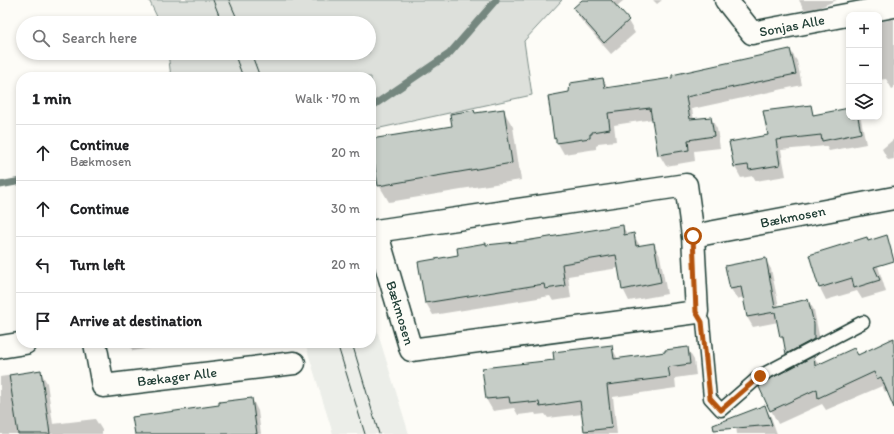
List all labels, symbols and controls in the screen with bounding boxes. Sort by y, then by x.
street label: Sonjas Alle [758,11,826,41]
map controls [846,12,882,120]
button: + [846,12,882,48]
search box [16,16,376,60]
icon: search [30,27,52,49]
text: Search here [62,29,137,47]
button: − [846,48,882,84]
button: layers [846,84,882,120]
text: 1 min [32,88,71,108]
text: Walk · 70 m [295,91,360,106]
text: Continue [70,136,129,154]
icon: ahead [32,142,54,164]
text: 20 m [331,145,360,160]
text: Bækmosen [70,154,131,169]
icon: ahead [32,198,54,220]
text: Continue [70,200,129,218]
text: 30 m [331,201,360,216]
street label: Bækmosen [759,202,827,232]
route start [684,227,702,245]
icon: left [32,254,54,276]
text: Turn left [70,256,125,274]
text: 20 m [331,257,360,272]
street label: Bækmosen [382,279,418,347]
icon: arrive [32,310,54,332]
text: Arrive at destination [70,312,202,330]
street label: Bækager Alle [136,364,218,390]
route end [751,367,769,385]

